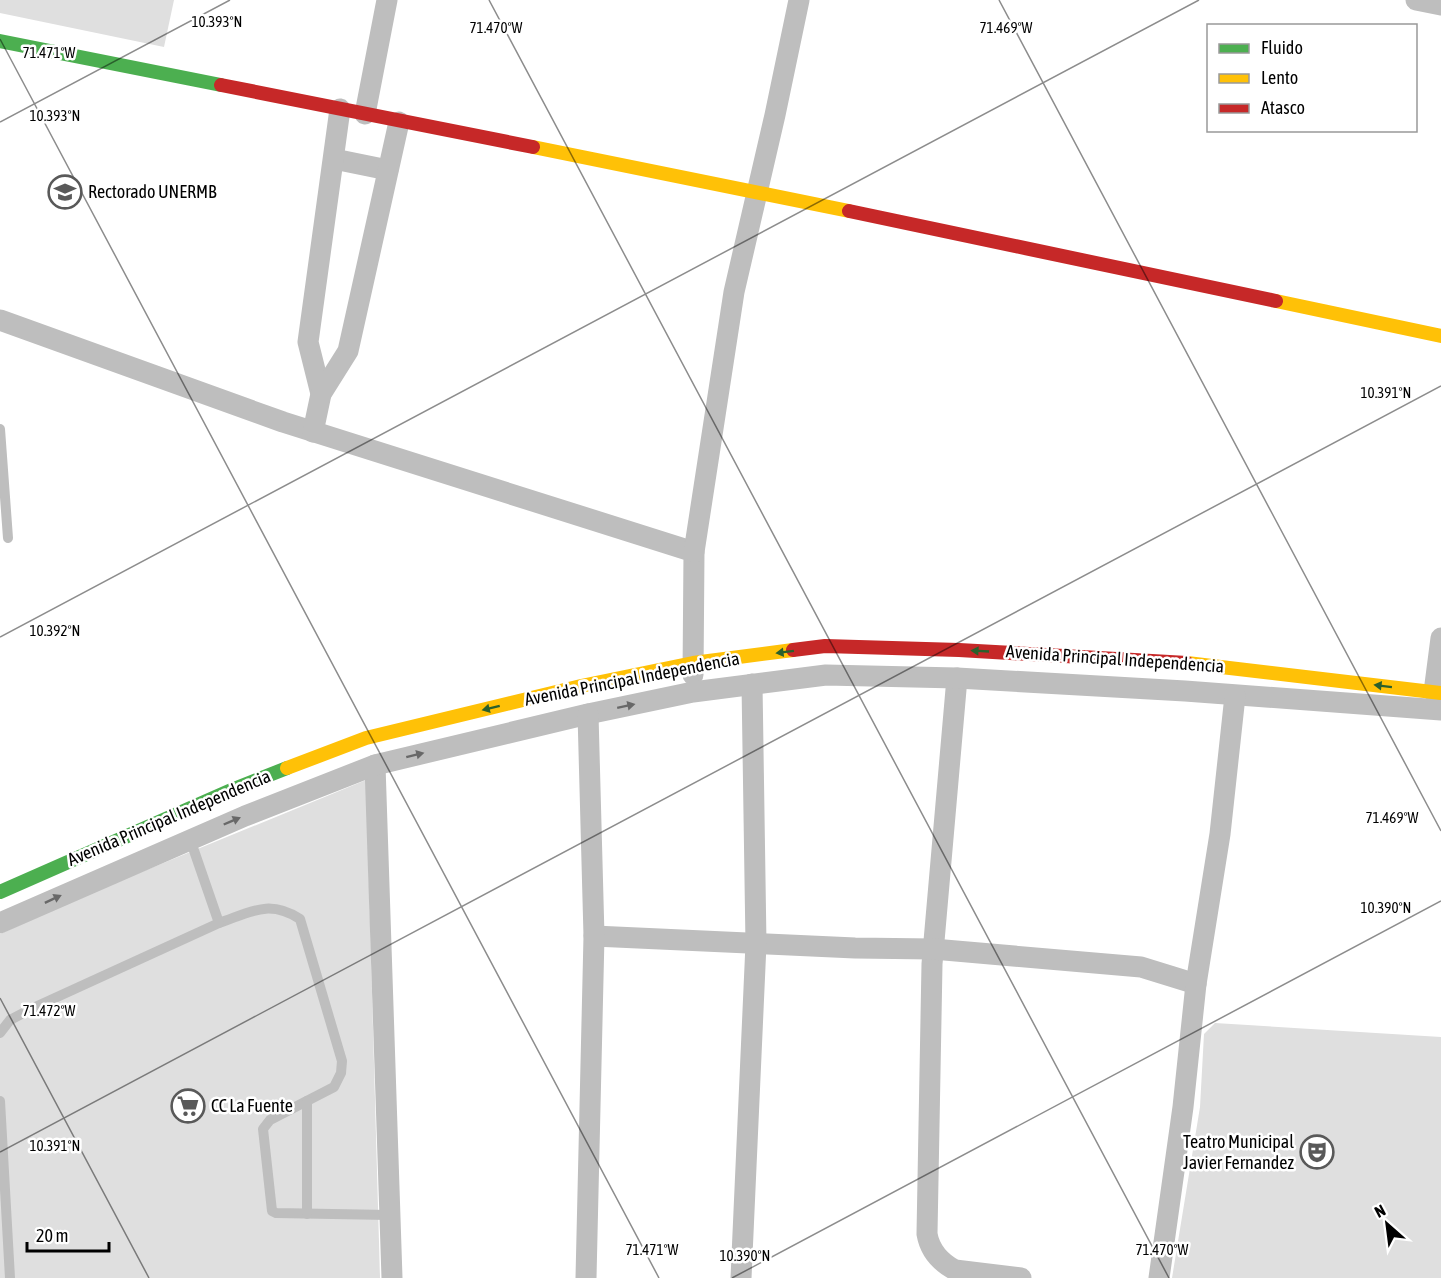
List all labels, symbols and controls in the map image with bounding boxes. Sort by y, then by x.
text: 10.393°N [192,13,242,30]
text: 71.470°W [470,19,523,36]
text: 71.469°W [980,19,1033,36]
legend [1207,24,1417,132]
text: Fluido [1261,37,1303,58]
text: 71.471°W [23,44,76,61]
text: Lento [1261,67,1298,88]
text: Atasco [1261,97,1305,118]
text: 10.393°N [30,107,80,124]
school or university icon: Rectorado UNERMB [47,174,83,210]
place label: Rectorado UNERMB [88,181,217,202]
text: 10.391°N [1361,384,1411,401]
text: 10.392°N [30,622,80,639]
street label: Avenida Principal Independencia [1005,640,1225,677]
one-way arrow [970,646,989,656]
street label: Avenida Principal Independencia [523,647,741,710]
one-way arrow [775,647,794,656]
one-way arrow [1373,681,1392,691]
one-way arrow [616,701,635,710]
one-way arrow [481,703,500,713]
one-way arrow [406,750,424,760]
street label: Avenida Principal Independencia [64,765,273,870]
text: 71.469°W [1366,809,1419,826]
one-way arrow [223,816,241,825]
one-way arrow [45,894,62,903]
text: 10.390°N [1361,899,1411,916]
text: 71.472°W [23,1002,76,1019]
supermarket icon: CC La Fuente [170,1088,206,1124]
place label: CC La Fuente [211,1095,293,1116]
place label: Teatro Municipal Javier Fernandez [1183,1131,1295,1173]
theatre icon: Teatro Municipal Javier Fernandez [1299,1134,1335,1170]
text: 10.391°N [30,1137,80,1154]
north arrow [1357,1194,1417,1254]
text: N [1372,1201,1388,1221]
scale bar [27,1215,110,1253]
text: 20 m [36,1225,68,1246]
text: 71.471°W [626,1241,679,1258]
text: 71.470°W [1136,1241,1189,1258]
text: 10.390°N [720,1247,770,1264]

